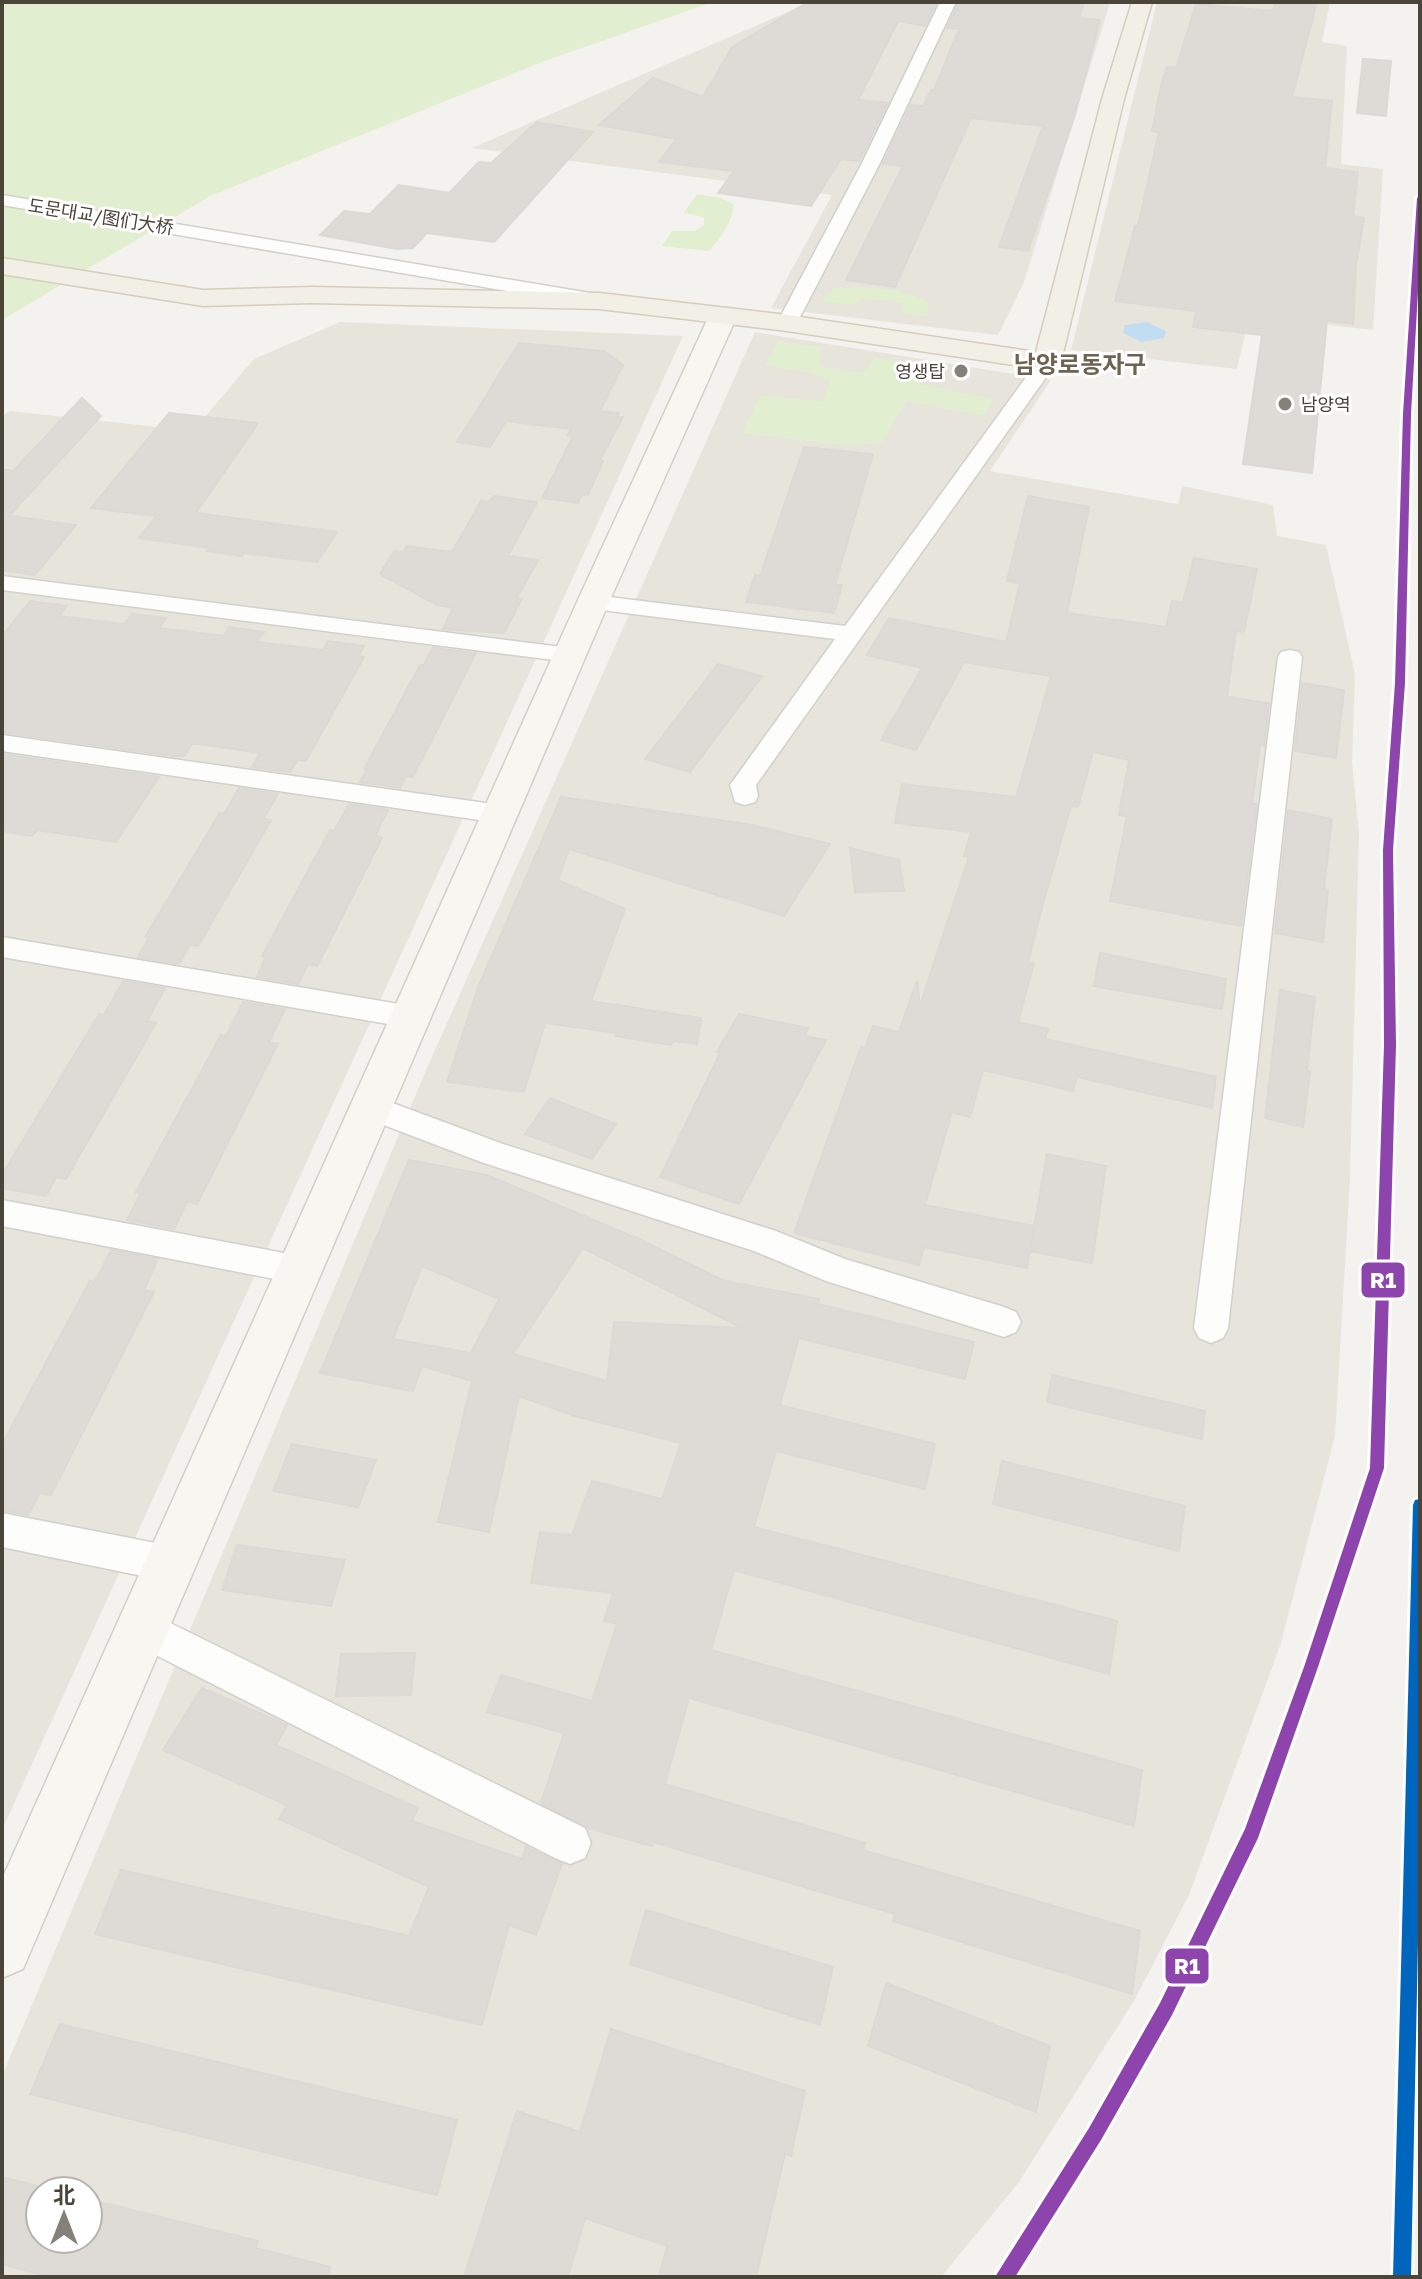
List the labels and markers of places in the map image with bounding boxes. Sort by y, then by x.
place label: 영생탑 [895,360,945,382]
marker: 영생탑 [952,362,970,380]
place label: 남양역 [1301,393,1351,415]
marker: 남양역 [1276,395,1294,413]

